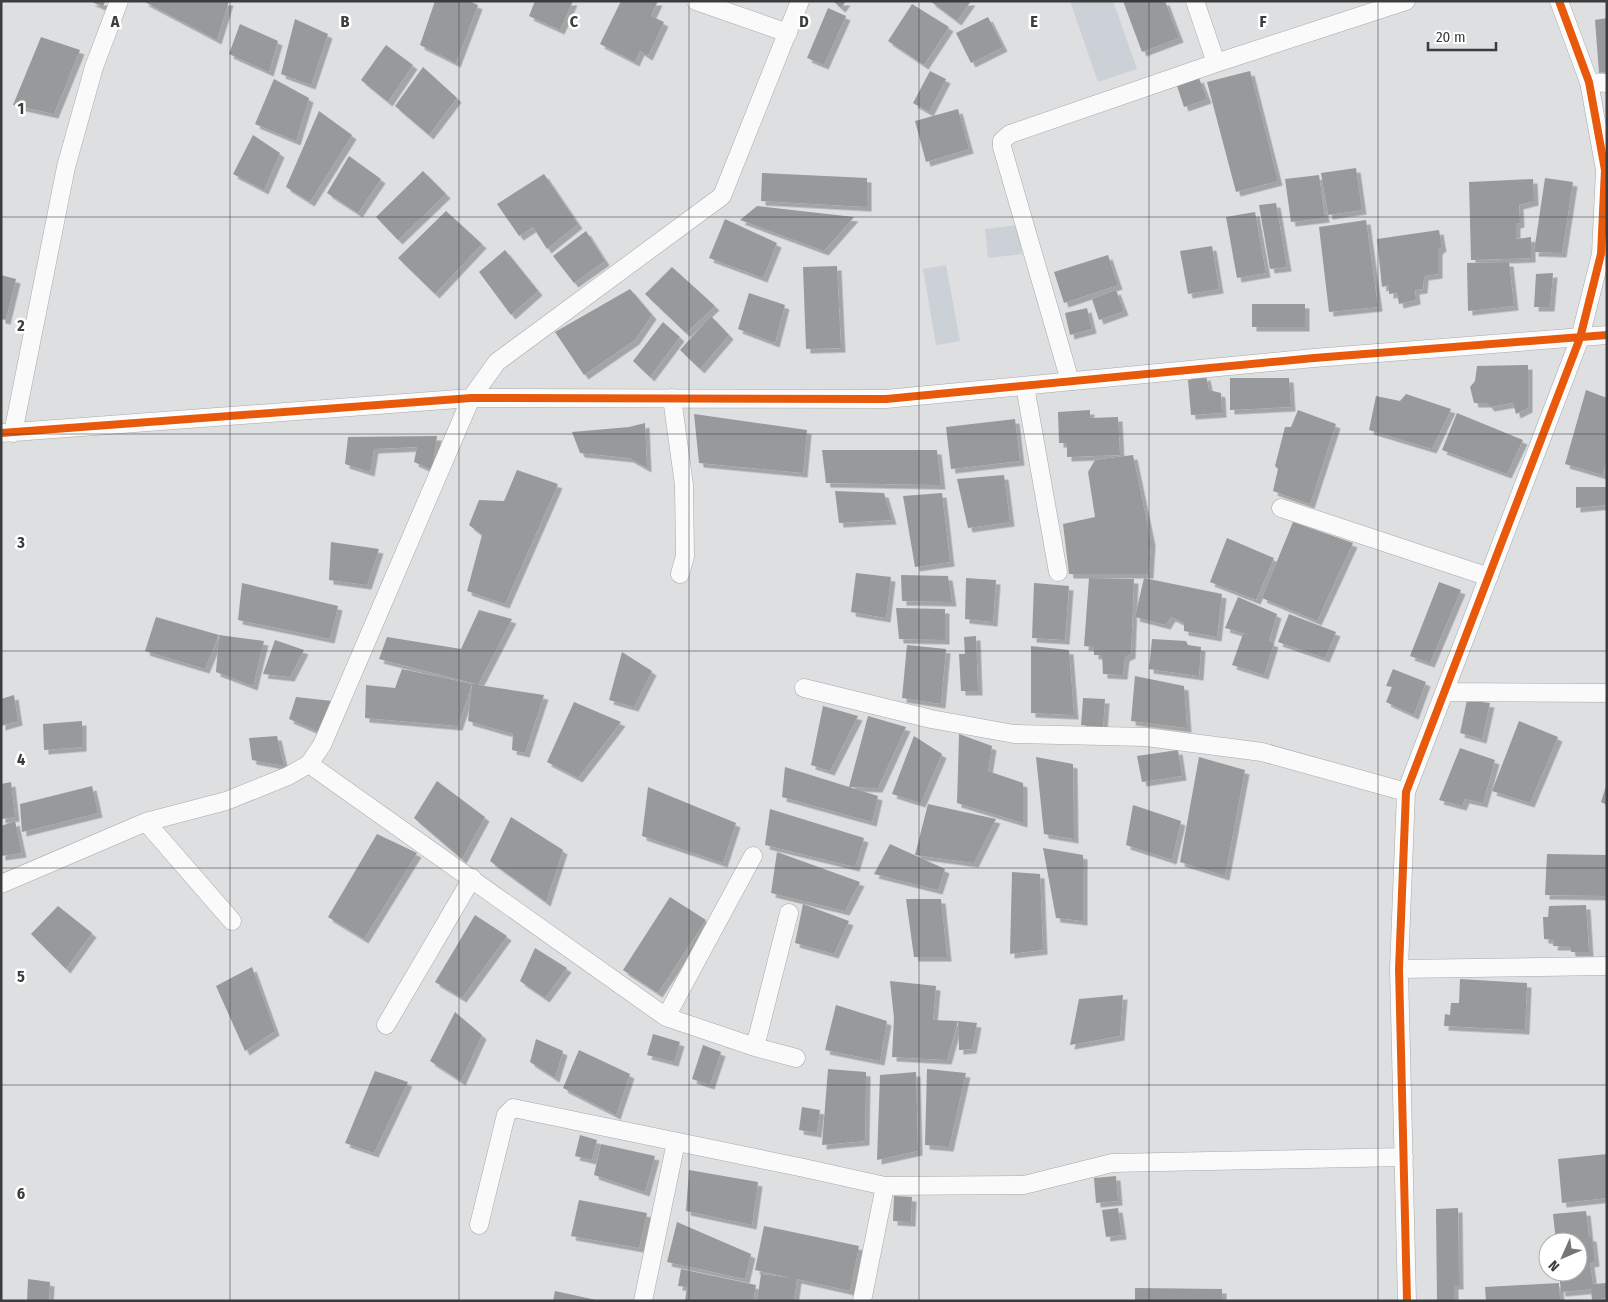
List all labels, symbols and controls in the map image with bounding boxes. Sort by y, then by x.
text: A [110,12,120,31]
text: B [341,12,350,31]
text: C [570,12,579,31]
text: D [799,12,809,31]
text: E [1030,12,1038,31]
text: F [1259,12,1267,31]
scale bar [1428,20,1496,52]
text: 20 m [1436,28,1466,46]
text: 1 [18,99,24,118]
text: 2 [16,316,25,335]
text: 3 [16,533,25,552]
text: 4 [17,750,25,769]
text: 5 [17,967,25,986]
text: 6 [17,1184,25,1203]
north arrow [1538,1232,1588,1282]
text: N [1545,1257,1563,1275]

